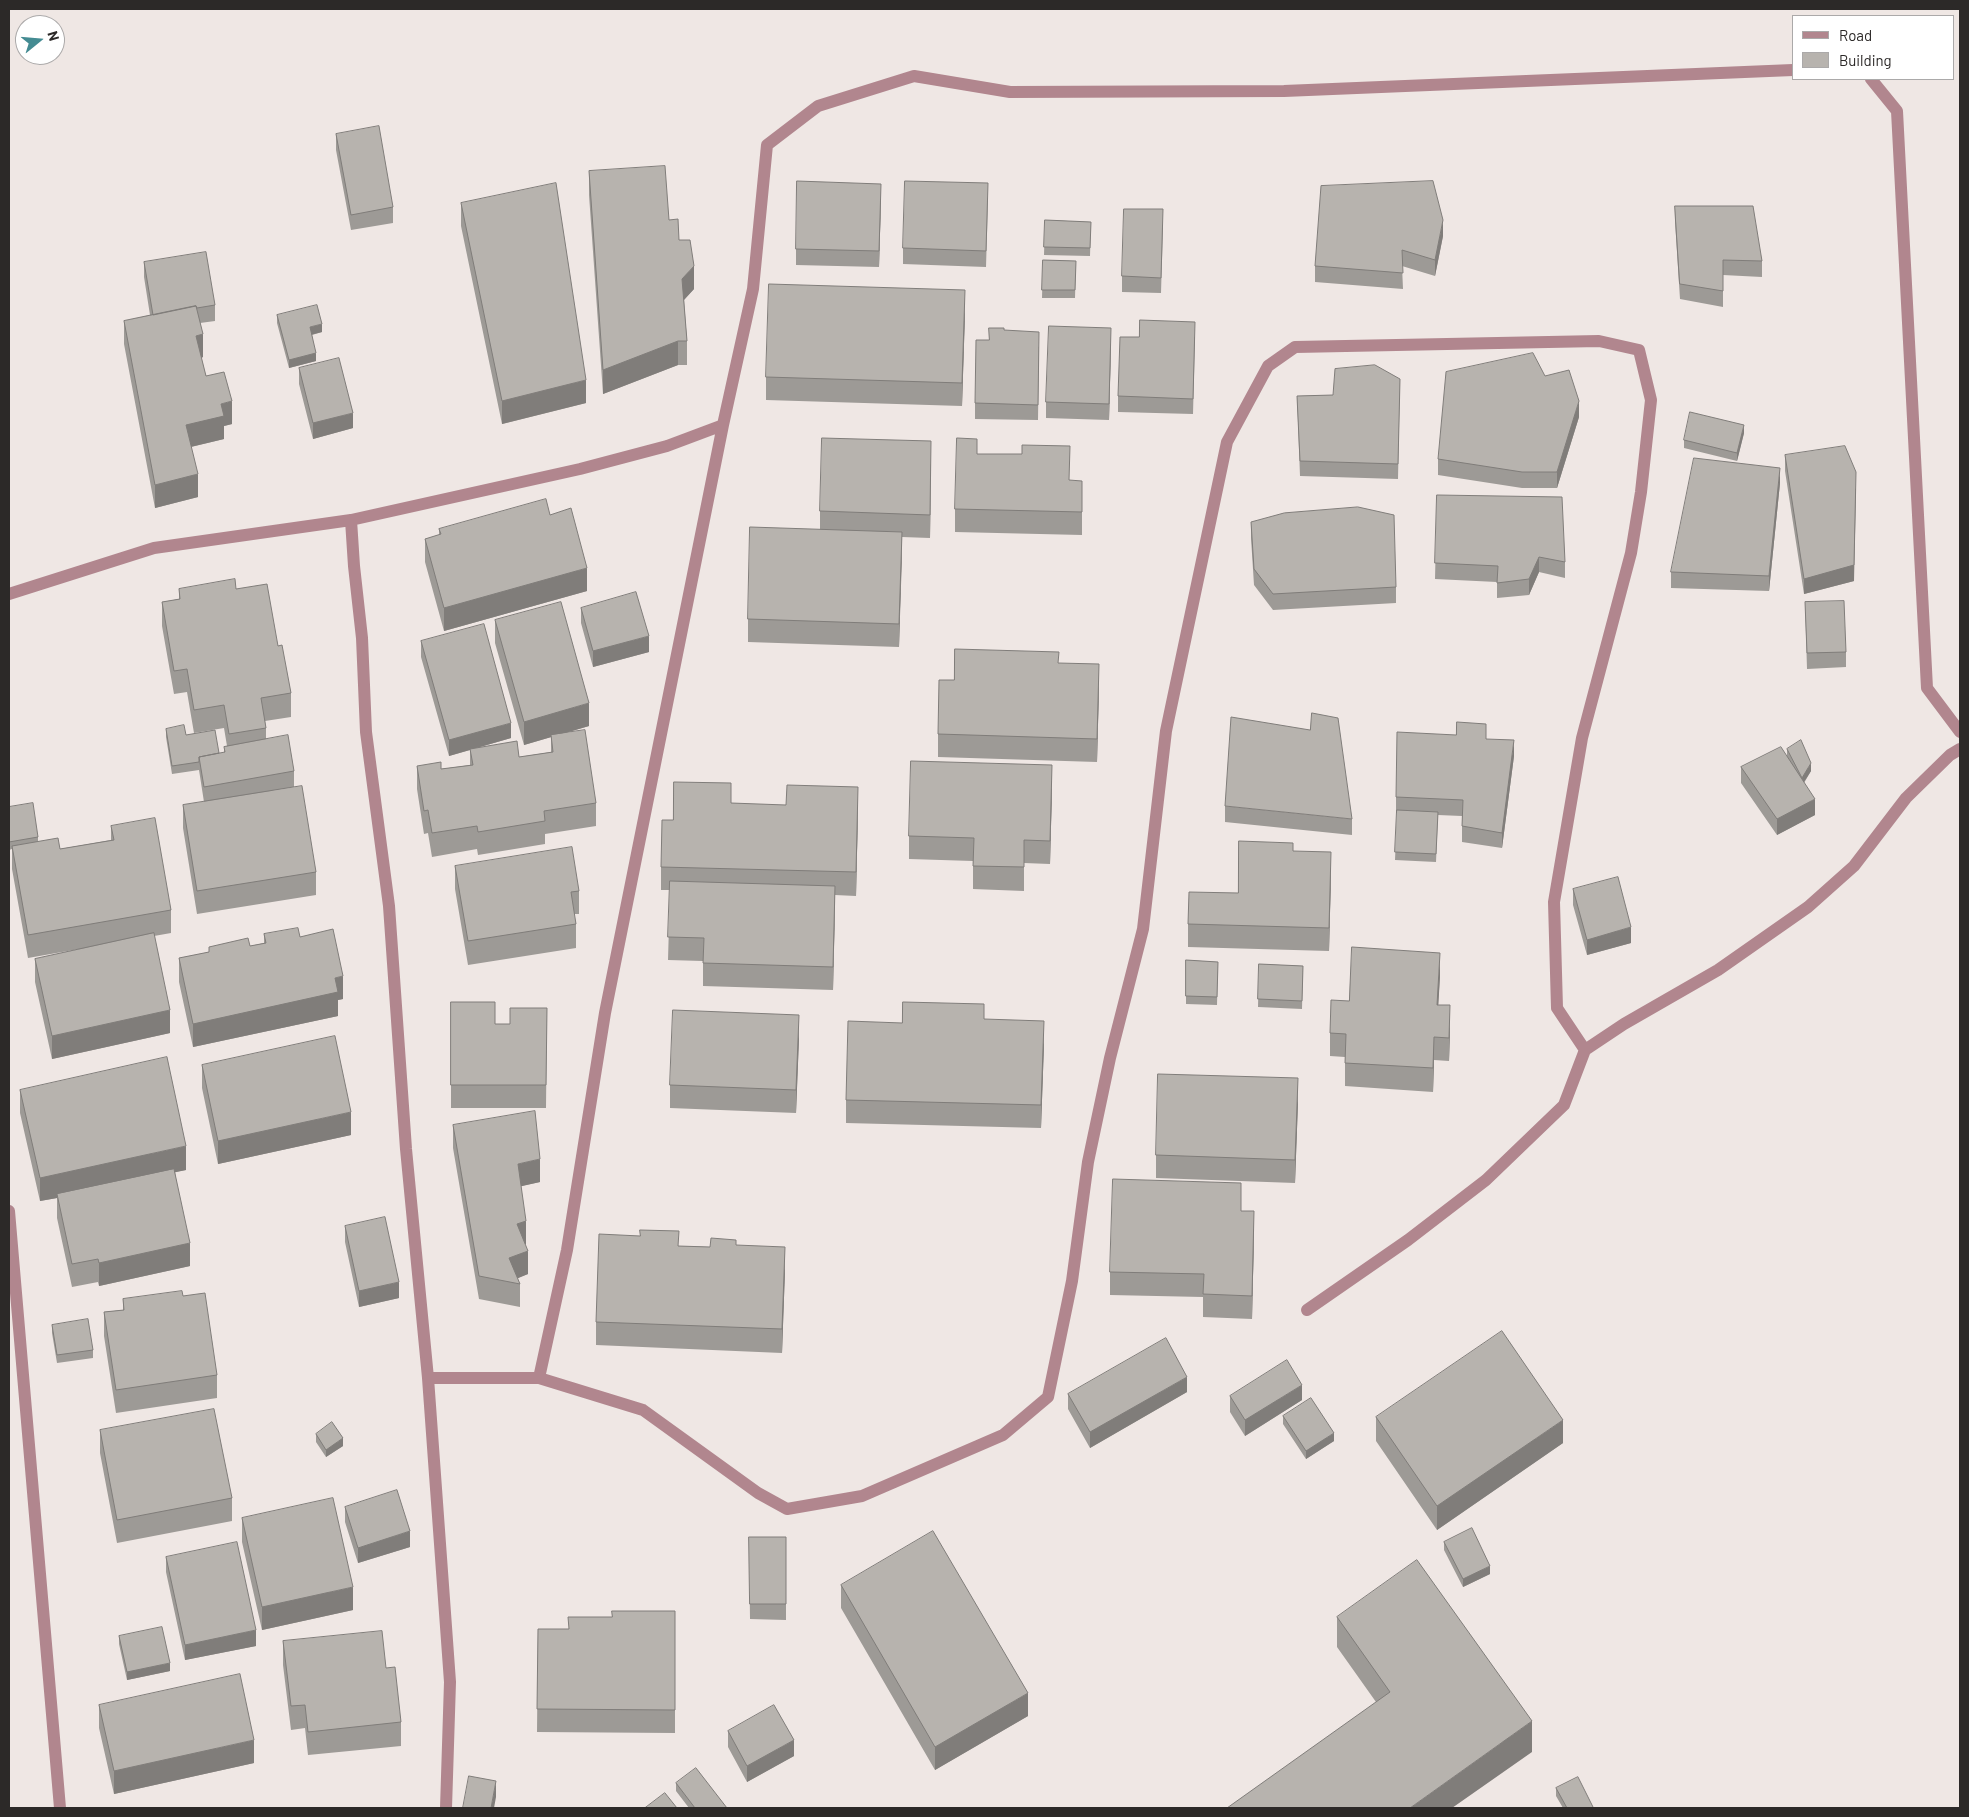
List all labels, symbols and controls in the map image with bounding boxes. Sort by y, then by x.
north arrow [15,15,65,65]
legend [1792,15,1954,80]
text: Road [1839,26,1872,44]
text: N [44,29,63,43]
text: Building [1839,51,1892,69]

